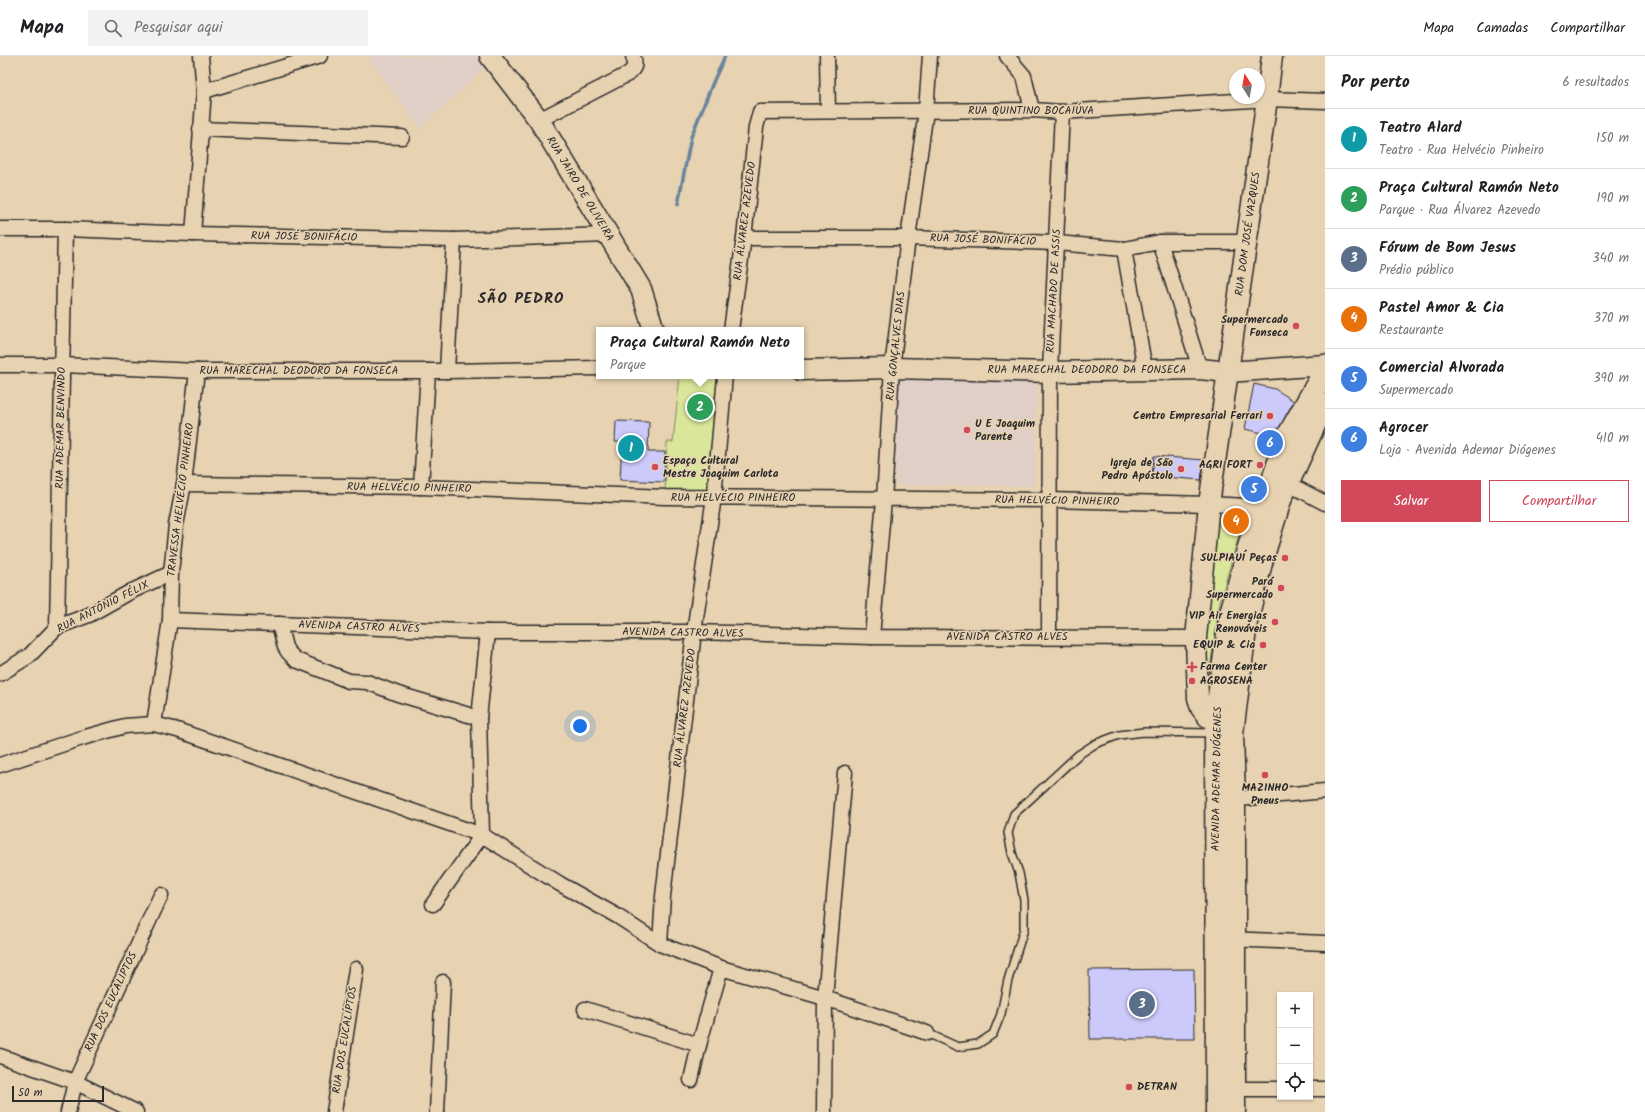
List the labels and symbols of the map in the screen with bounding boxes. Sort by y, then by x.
north arrow [1229,68,1265,104]
street label: RUA QUINTINO BOCAIÚVA [968,102,1094,120]
street label: RUA JAIRO DE OLIVEIRA [541,133,619,245]
street label: RUA ÁLVAREZ AZEVEDO [729,160,761,281]
street label: RUA DOM JOSÉ VAZQUES [1230,171,1266,297]
street label: RUA JOSÉ BONIFÁCIO [251,227,358,247]
street label: RUA MACHADO DE ASSIS [1042,228,1066,353]
street label: RUA JOSÉ BONIFÁCIO [929,229,1037,251]
district label: SÃO PEDRO [478,287,564,311]
street label: RUA GONÇALVES DIAS [881,290,911,402]
place label: Supermercado Fonseca [1221,311,1288,342]
marker: Supermercado Fonseca [1291,321,1301,331]
street label: RUA MARECHAL DEODORO DA FONSECA [988,361,1187,379]
street label: RUA MARECHAL DEODORO DA FONSECA [200,362,399,380]
street label: RUA ADEMAR BENVINDO [51,367,71,489]
pin: 2 [687,392,713,422]
place label: Centro Empresarial Ferrari [1133,407,1263,425]
marker: Centro Empresarial Ferrari [1265,411,1275,421]
place label: U E Joaquim Parente [975,415,1035,446]
street label: TRAVESSA HELVÉCIO PINHEIRO [163,422,199,578]
marker: U E Joaquim Parente [962,425,972,435]
pin: 6 [1257,428,1283,458]
pin: 1 [618,433,644,463]
place label: Espaço Cultural Mestre Joaquim Carlota [663,452,779,483]
place label: Igreja de São Pedro Apóstolo [1102,454,1173,485]
place label: AGRI FORT [1199,456,1253,474]
marker: AGRI FORT [1255,460,1265,470]
marker: Espaço Cultural Mestre Joaquim Carlota [650,462,660,472]
marker: Igreja de São Pedro Apóstolo [1176,464,1186,474]
pin: 5 [1241,474,1267,504]
street label: RUA HELVÉCIO PINHEIRO [347,478,472,498]
street label: RUA HELVÉCIO PINHEIRO [671,489,796,507]
street label: RUA HELVÉCIO PINHEIRO [995,491,1120,511]
pin: 4 [1223,506,1249,536]
place label: SULPIAUÍ Peças [1200,549,1278,567]
marker: SULPIAUÍ Peças [1280,553,1290,563]
place label: Pará Supermercado [1206,573,1274,604]
street label: RUA ANTÔNIO FÉLIX [54,576,152,638]
marker: Pará Supermercado [1276,583,1286,593]
place label: VIP Air Energias Renováveis [1189,607,1268,638]
street label: AVENIDA CASTRO ALVES [298,616,420,638]
marker: VIP Air Energias Renováveis [1270,617,1280,627]
street label: AVENIDA CASTRO ALVES [622,623,744,643]
street label: AVENIDA CASTRO ALVES [946,628,1068,646]
place label: EQUIP & Cia [1193,636,1255,654]
marker: EQUIP & Cia [1258,640,1268,650]
street label: RUA ÁLVAREZ AZEVEDO [669,647,701,768]
place label: Farma Center [1200,658,1268,676]
marker: Farma Center [1187,662,1197,672]
place label: AGROSENA [1200,672,1253,690]
marker: AGROSENA [1187,676,1197,686]
street label: AVENIDA ADEMAR DIÓGENES [1207,706,1227,851]
your location [570,716,590,736]
marker: MAZINHO Pneus [1260,770,1270,780]
place label: MAZINHO Pneus [1242,779,1289,810]
street label: RUA DOS EUCALIPTOS [80,949,142,1055]
street label: RUA DOS EUCALÍPTOS [328,985,362,1095]
pin: 3 [1129,989,1155,1019]
place label: DETRAN [1137,1078,1177,1096]
marker: DETRAN [1124,1082,1134,1092]
scale bar [12,1084,104,1103]

